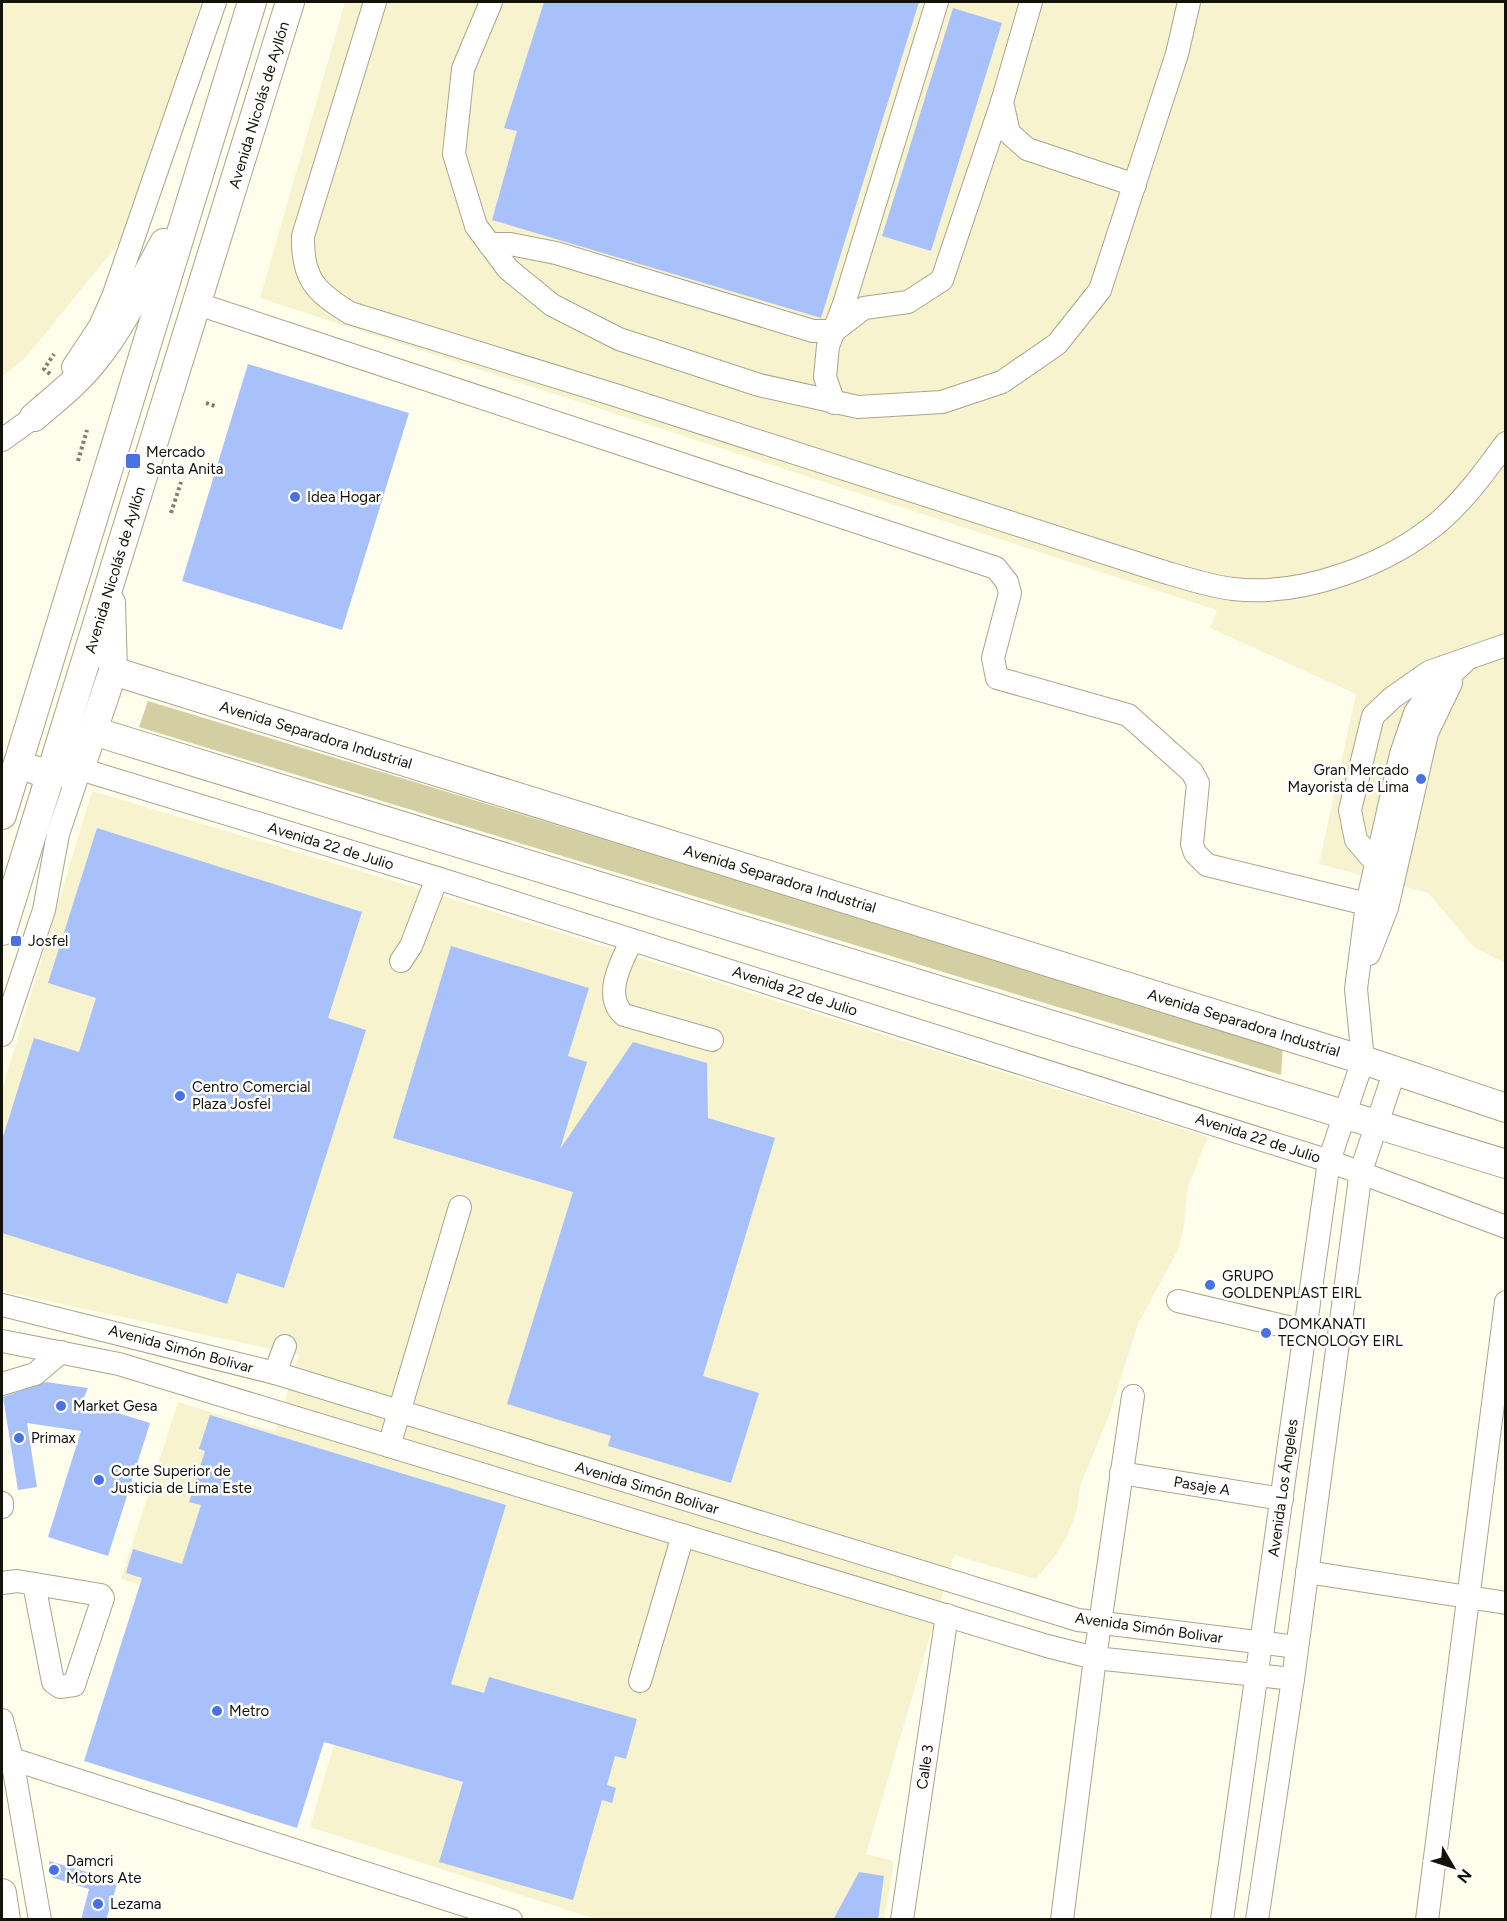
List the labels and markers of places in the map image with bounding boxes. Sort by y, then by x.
place label: Mercado Santa Anita [146,443,224,478]
marker: Mercado Santa Anita [124,452,142,470]
place label: Idea Hogar [307,488,381,506]
marker: Idea Hogar [288,490,302,504]
place label: Gran Mercado Mayorista de Lima [1287,761,1409,796]
marker: Gran Mercado Mayorista de Lima [1414,772,1428,786]
place label: Josfel [28,932,68,950]
marker: Josfel [9,934,23,948]
place label: Centro Comercial Plaza Josfel [192,1078,311,1113]
marker: Centro Comercial Plaza Josfel [173,1089,187,1103]
place label: GRUPO GOLDENPLAST EIRL [1222,1267,1362,1302]
marker: GRUPO GOLDENPLAST EIRL [1203,1278,1217,1292]
place label: DOMKANATI TECNOLOGY EIRL [1278,1315,1403,1350]
marker: DOMKANATI TECNOLOGY EIRL [1259,1326,1273,1340]
place label: Market Gesa [73,1397,157,1415]
marker: Market Gesa [54,1399,68,1413]
place label: Primax [31,1429,76,1447]
marker: Primax [12,1431,26,1445]
place label: Corte Superior de Justicia de Lima Este [111,1462,252,1497]
marker: Corte Superior de Justicia de Lima Este [92,1473,106,1487]
place label: Metro [229,1702,270,1720]
marker: Metro [210,1704,224,1718]
place label: Damcri Motors Ate [66,1852,141,1887]
marker: Damcri Motors Ate [47,1863,61,1877]
place label: Lezama [110,1895,161,1913]
marker: Lezama [91,1897,105,1911]

